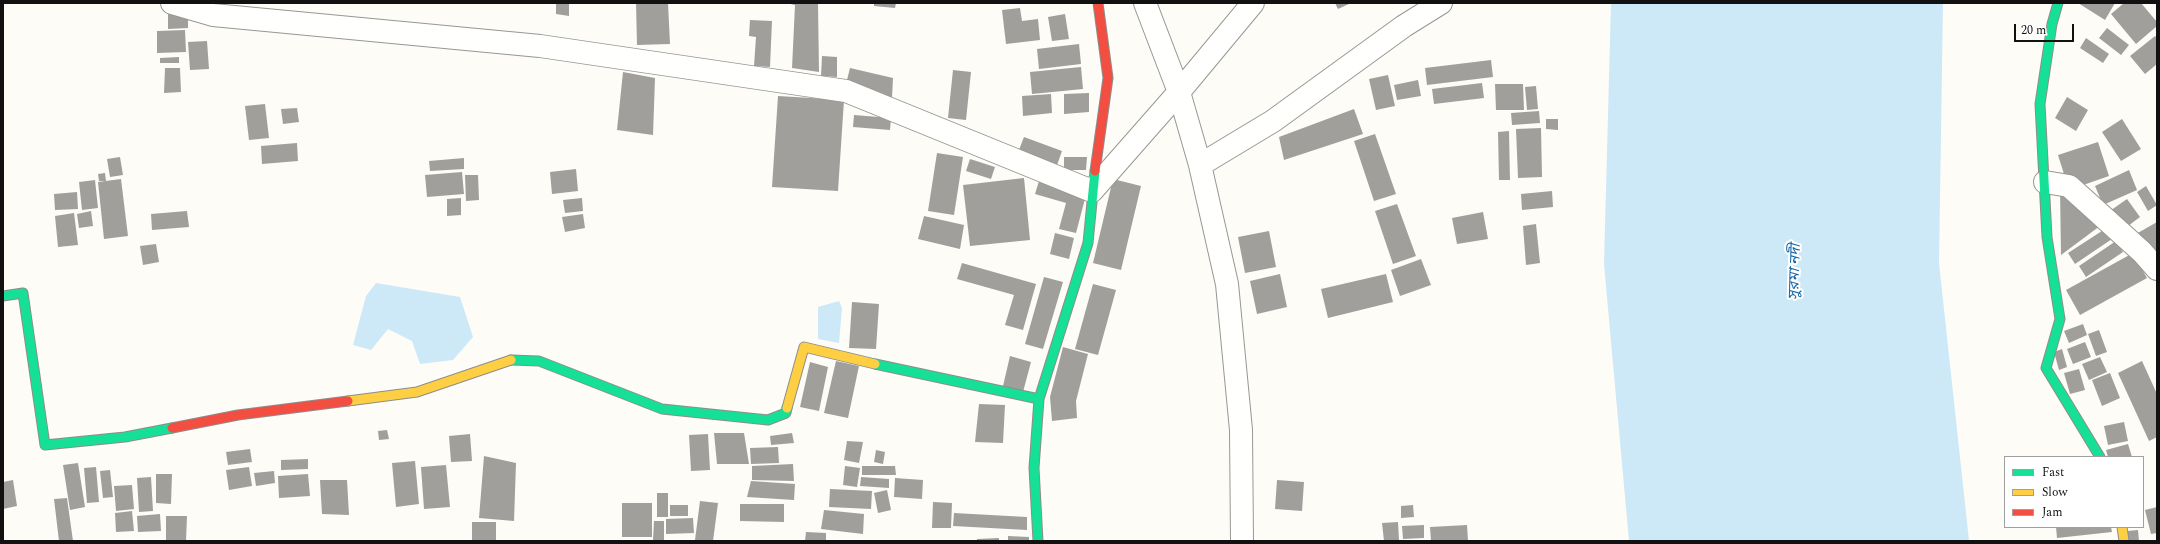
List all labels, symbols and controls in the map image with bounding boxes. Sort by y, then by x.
scale bar [2016,16,2076,42]
text: 20 m [2021,21,2046,40]
water label: সুরমা নদী [1786,244,1806,300]
legend [2004,456,2144,528]
text: Fast [2042,463,2064,482]
text: Slow [2042,483,2067,502]
text: Jam [2042,503,2063,522]

